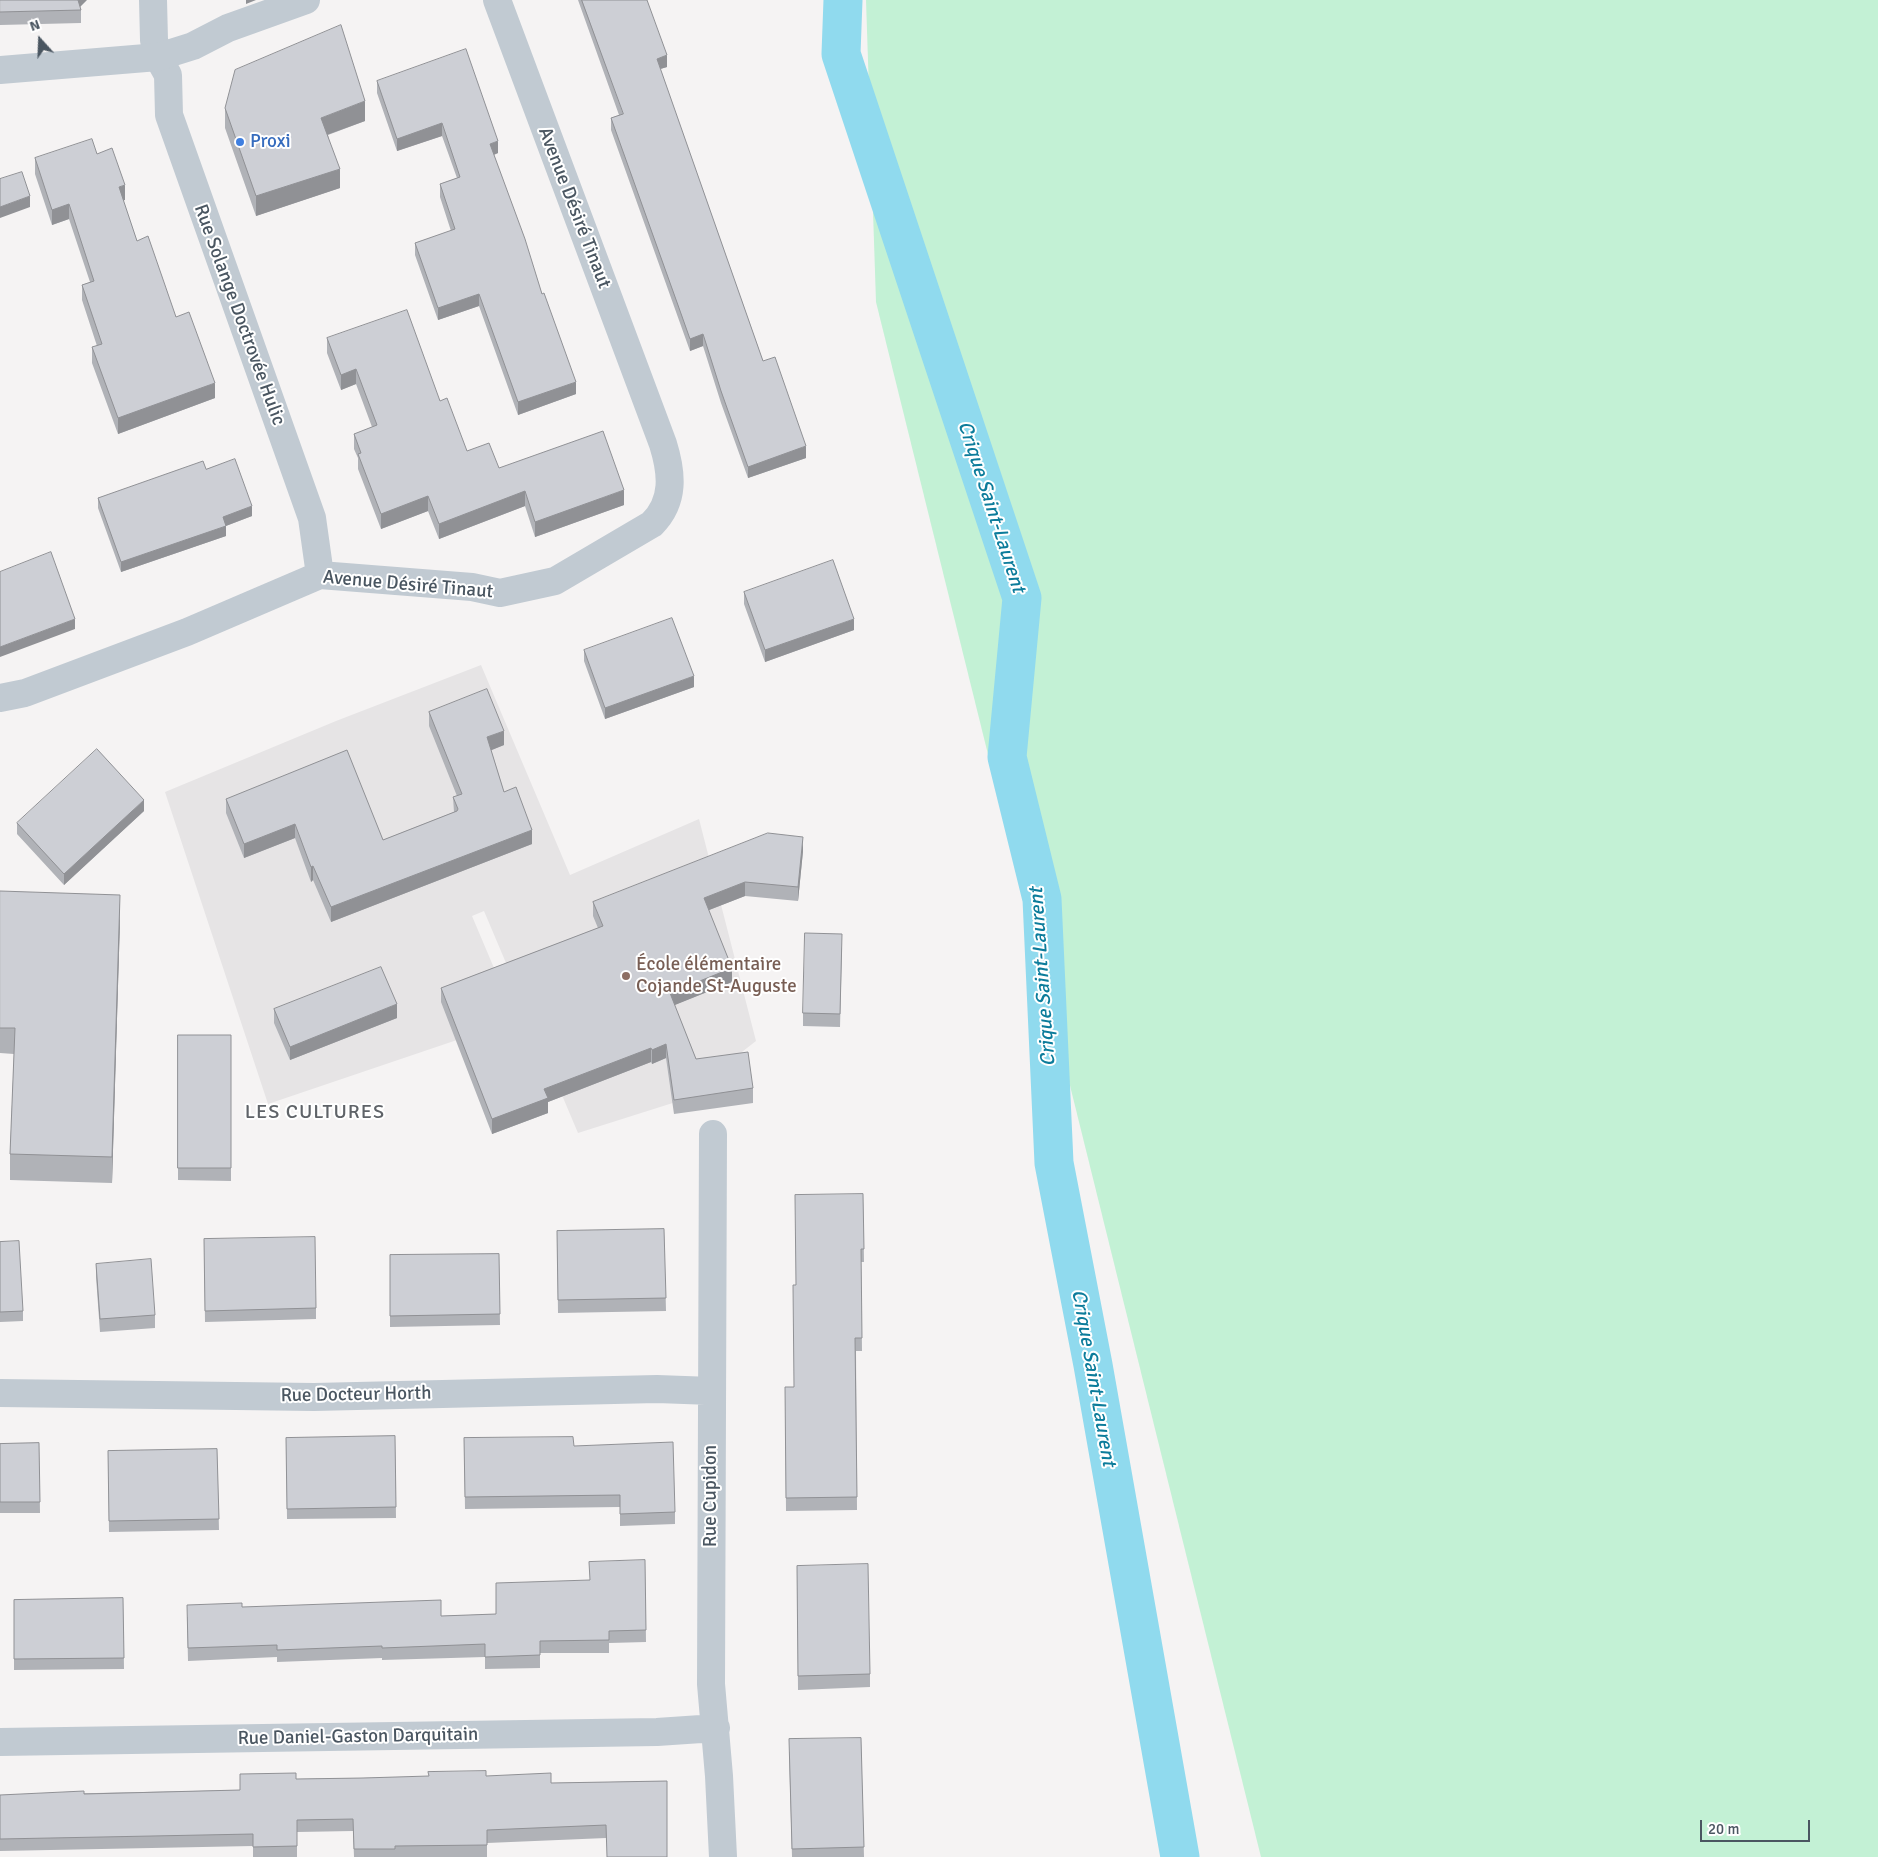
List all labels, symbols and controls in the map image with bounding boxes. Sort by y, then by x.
north arrow [15,15,65,65]
text: N [27,16,42,35]
street label: Avenue Désiré Tinaut [533,124,615,292]
place label: Proxi [250,131,291,153]
marker: Proxi [234,136,246,148]
street label: Rue Solange Doctrovée Hulic [188,201,290,429]
water label: Crique Saint-Laurent [952,418,1030,596]
street label: Avenue Désiré Tinaut [322,566,494,604]
water label: Crique Saint-Laurent [1025,887,1061,1067]
place label: École élémentaire Cojande St-Auguste [636,954,797,998]
marker: École élémentaire Cojande St-Auguste [620,970,632,982]
district label: LES CULTURES [243,1101,387,1125]
water label: Crique Saint-Laurent [1066,1288,1120,1468]
street label: Rue Docteur Horth [280,1382,432,1408]
street label: Rue Cupidon [700,1445,722,1547]
street label: Rue Daniel-Gaston Darquitain [237,1724,479,1750]
scale bar [1703,1810,1813,1842]
text: 20 m [1708,1820,1739,1838]

